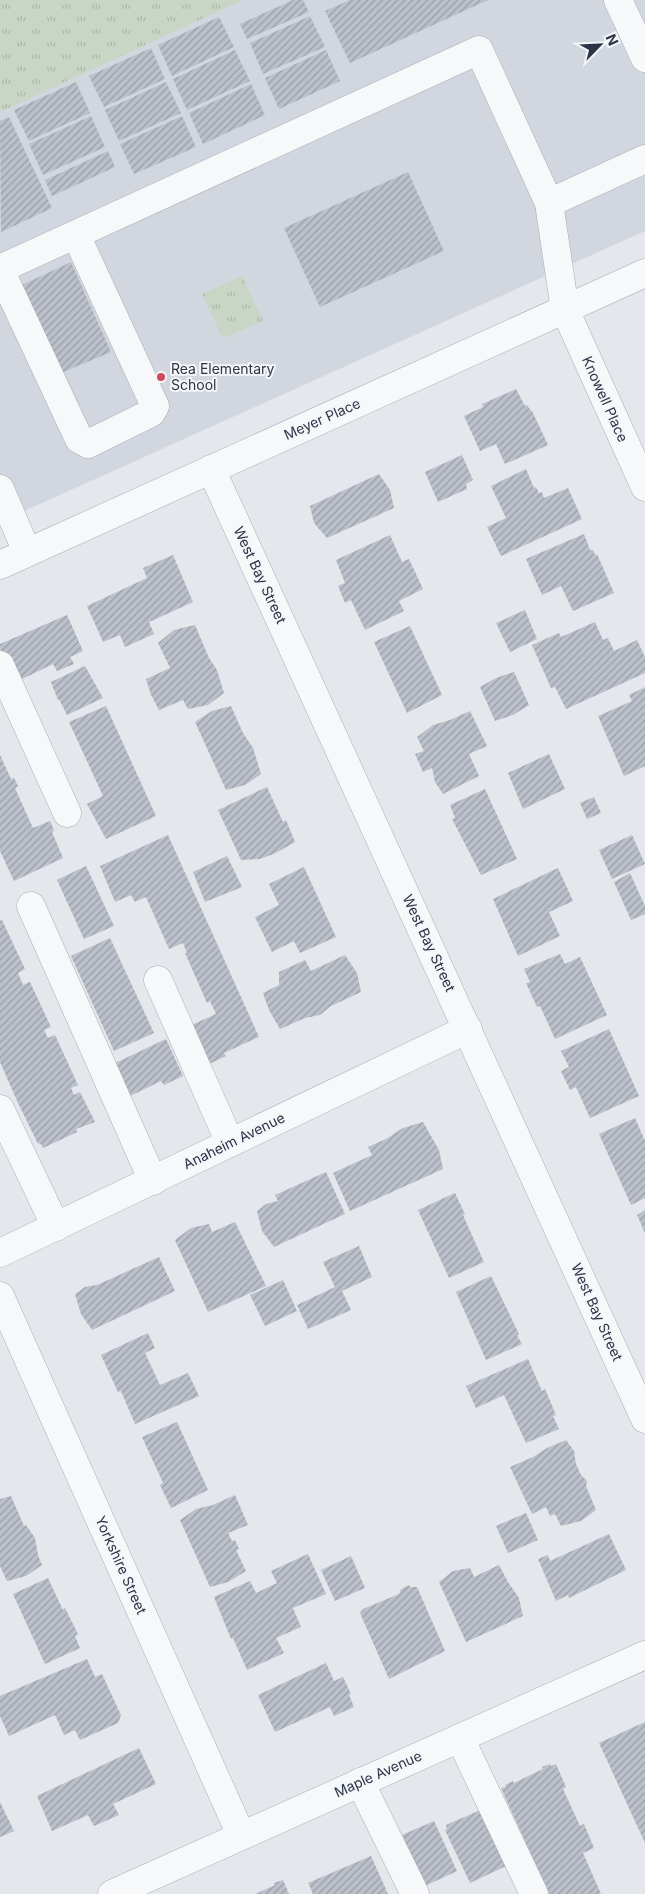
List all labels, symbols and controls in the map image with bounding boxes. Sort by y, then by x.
north arrow [575,20,625,70]
text: N [602,31,622,48]
street label: Knowell Place [579,353,632,444]
place label: Rea Elementary School [171,360,275,393]
marker: Rea Elementary School [155,371,167,383]
street label: Meyer Place [281,394,363,443]
street label: West Bay Street [231,523,291,626]
street label: West Bay Street [400,891,460,994]
street label: Anaheim Avenue [180,1109,287,1173]
street label: West Bay Street [568,1260,627,1364]
street label: Yorkshire Street [92,1513,151,1617]
street label: Maple Avenue [332,1747,424,1800]

